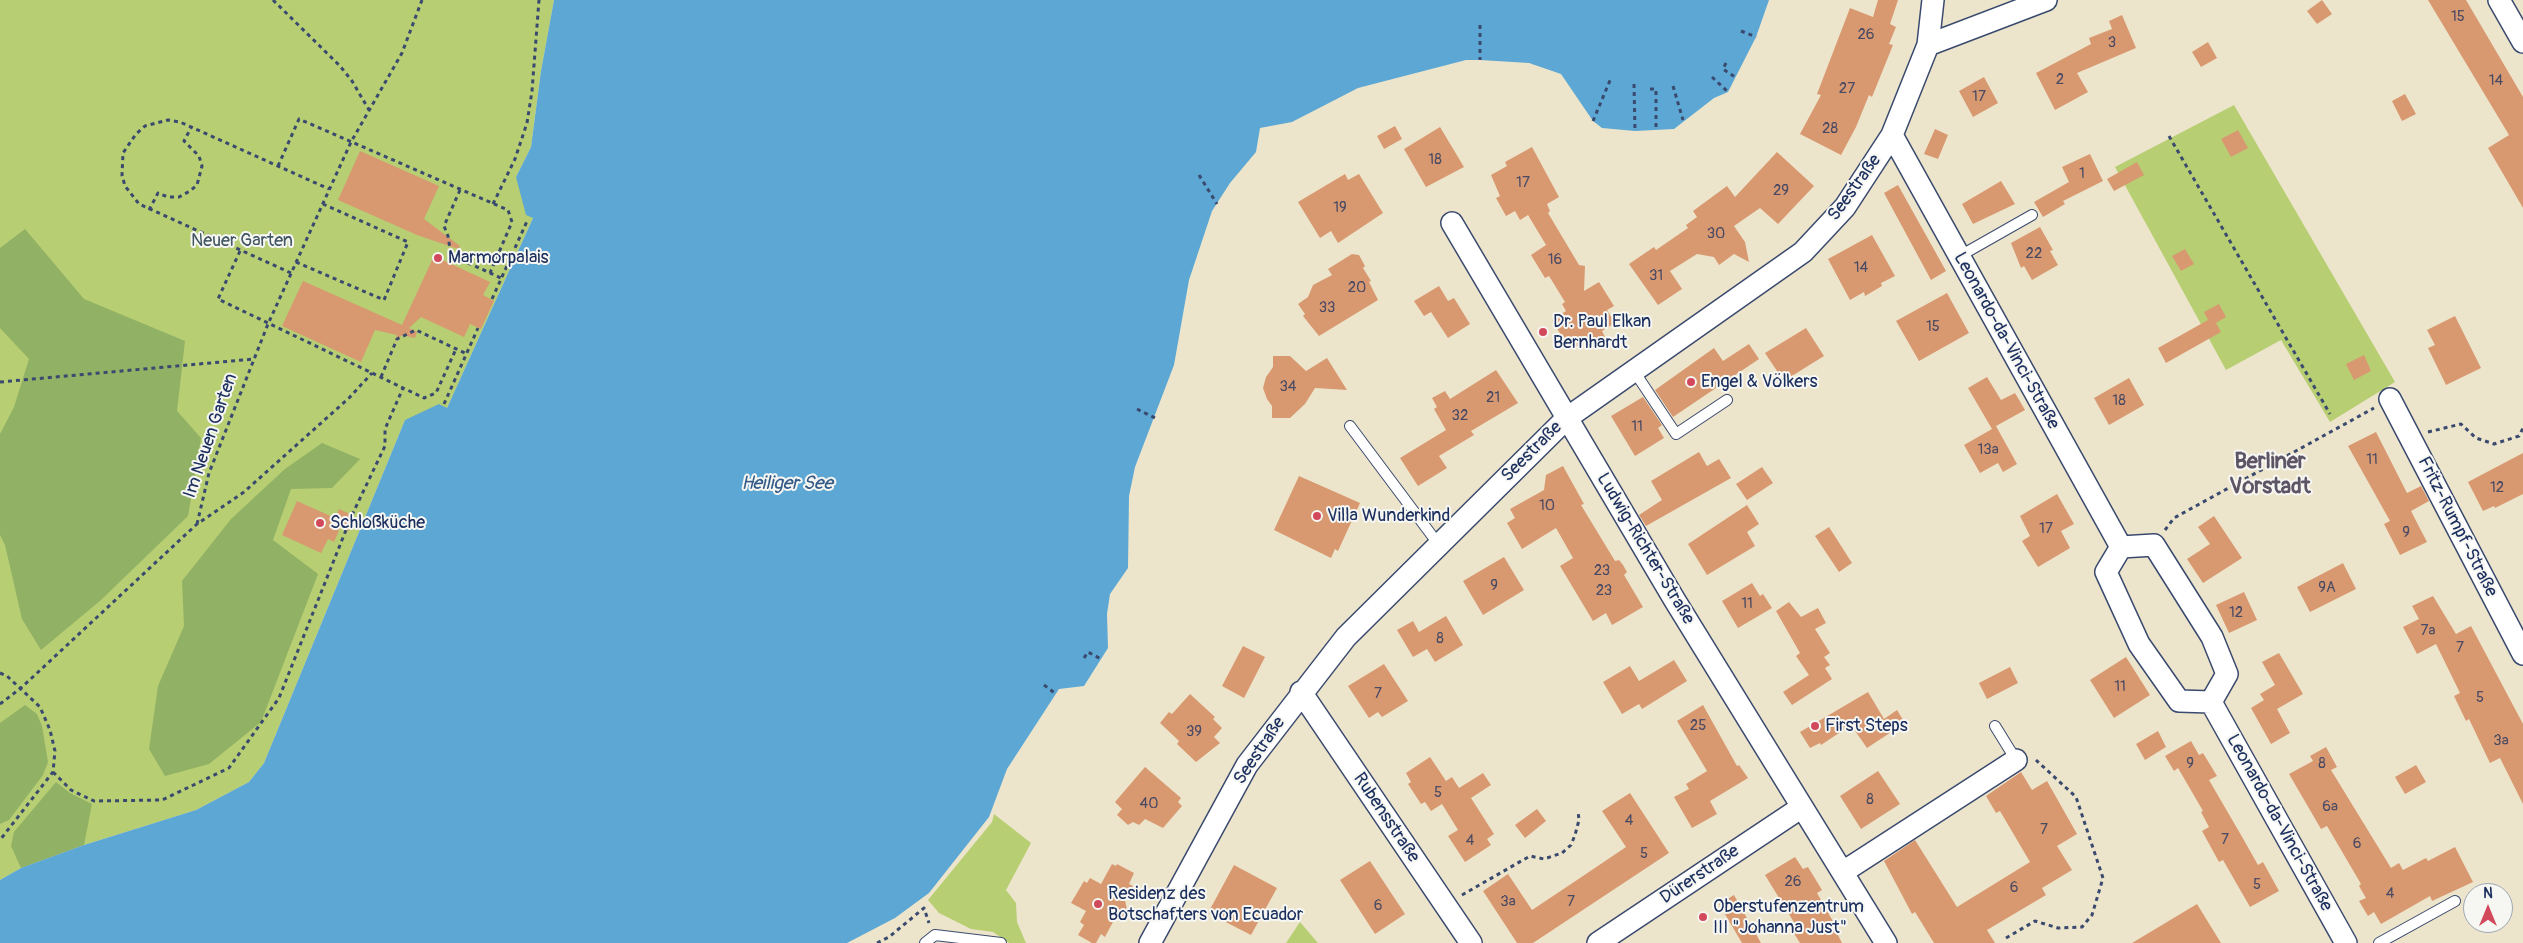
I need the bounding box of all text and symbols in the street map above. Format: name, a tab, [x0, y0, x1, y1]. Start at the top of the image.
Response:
house number: 15	[2451, 8, 2465, 26]
house number: 26	[1857, 26, 1875, 44]
house number: 3	[2108, 34, 2116, 52]
house number: 2	[2056, 71, 2064, 89]
house number: 14	[2489, 72, 2503, 90]
house number: 27	[1839, 80, 1855, 98]
house number: 17	[1972, 88, 1986, 106]
house number: 28	[1822, 120, 1838, 138]
street label: Seestraße	[1824, 150, 1886, 226]
house number: 18	[1428, 151, 1442, 169]
house number: 1	[2079, 165, 2085, 183]
house number: 17	[1516, 174, 1530, 192]
house number: 29	[1773, 182, 1789, 200]
house number: 19	[1333, 199, 1347, 217]
house number: 30	[1707, 225, 1725, 243]
park label: Neuer Garten	[191, 230, 293, 252]
house number: 22	[2026, 245, 2042, 263]
place label: Marmorpalais	[448, 247, 549, 269]
street label: Leonardo-da-Vinci-Straße	[1948, 249, 2064, 433]
house number: 16	[1548, 251, 1562, 269]
marker: Marmorpalais	[432, 252, 444, 264]
house number: 14	[1854, 259, 1868, 277]
house number: 31	[1649, 267, 1663, 285]
house number: 20	[1348, 279, 1366, 297]
house number: 33	[1319, 299, 1335, 317]
place label: Dr. Paul Elkan Bernhardt	[1553, 311, 1651, 354]
house number: 15	[1926, 318, 1940, 336]
marker: Dr. Paul Elkan Bernhardt	[1537, 326, 1549, 338]
street label: Im Neuen Garten	[180, 371, 242, 501]
place label: Engel & Völkers	[1701, 371, 1818, 393]
marker: Engel & Völkers	[1685, 376, 1697, 388]
house number: 34	[1279, 378, 1297, 396]
house number: 21	[1486, 389, 1500, 407]
house number: 18	[2112, 392, 2126, 410]
house number: 32	[1452, 407, 1468, 425]
street label: Seestraße	[1497, 417, 1567, 487]
house number: 11	[1631, 418, 1643, 436]
house number: 13a	[1977, 441, 1999, 459]
district label: Berliner Vorstadt	[2229, 449, 2311, 501]
house number: 11	[2366, 451, 2378, 469]
street label: Fritz-Rumpf-Straße	[2412, 453, 2502, 601]
street label: Ludwig-Richter-Straße	[1591, 469, 1699, 629]
water label: Heiliger See	[741, 473, 833, 495]
house number: 12	[2490, 479, 2504, 497]
house number: 10	[1539, 497, 1555, 515]
place label: Villa Wunderkind	[1327, 505, 1450, 527]
marker: Villa Wunderkind	[1311, 510, 1323, 522]
place label: Schloßküche	[330, 512, 425, 534]
marker: Schloßküche	[314, 517, 326, 529]
house number: 17	[2039, 520, 2053, 538]
house number: 9	[2402, 524, 2410, 542]
house number: 23	[1594, 562, 1610, 580]
house number: 9	[1490, 577, 1498, 595]
house number: 9A	[2318, 579, 2336, 597]
house number: 23	[1596, 582, 1612, 600]
house number: 11	[1741, 595, 1753, 613]
house number: 12	[2229, 604, 2243, 622]
house number: 7a	[2421, 622, 2435, 640]
house number: 8	[1436, 630, 1444, 648]
house number: 7	[2456, 639, 2464, 657]
house number: 11	[2114, 678, 2126, 696]
house number: 7	[1374, 685, 1382, 703]
house number: 5	[2476, 689, 2484, 707]
street label: Seestraße	[1230, 713, 1290, 789]
place label: First Steps	[1825, 715, 1908, 737]
house number: 25	[1690, 717, 1706, 735]
marker: First Steps	[1809, 720, 1821, 732]
house number: 39	[1186, 723, 1202, 741]
street label: Leonardo-da-Vinci-Straße	[2221, 731, 2337, 915]
house number: 3a	[2493, 732, 2509, 750]
house number: 9	[2186, 755, 2194, 773]
house number: 8	[2318, 755, 2326, 773]
street label: Rubensstraße	[1348, 769, 1424, 867]
house number: 5	[1434, 784, 1442, 802]
house number: 8	[1866, 791, 1874, 809]
house number: 40	[1140, 795, 1158, 813]
house number: 6a	[2322, 798, 2338, 816]
house number: 4	[1625, 812, 1633, 830]
house number: 7	[2040, 821, 2048, 839]
house number: 7	[2221, 831, 2229, 849]
house number: 4	[1466, 832, 1474, 850]
house number: 6	[2353, 835, 2361, 853]
street label: Dürerstraße	[1656, 841, 1744, 909]
house number: 5	[1640, 845, 1648, 863]
house number: 26	[1784, 873, 1802, 891]
house number: 5	[2253, 876, 2261, 894]
house number: 6	[2010, 879, 2018, 897]
place label: Residenz des Botschafters von Ecuador	[1108, 883, 1303, 926]
north arrow	[2463, 883, 2513, 933]
house number: 4	[2386, 885, 2394, 903]
text: N	[2483, 885, 2493, 902]
house number: 3a	[1500, 893, 1516, 911]
house number: 7	[1567, 893, 1575, 911]
place label: Oberstufenzentrum III "Johanna Just"	[1713, 896, 1864, 939]
house number: 6	[1374, 897, 1382, 915]
marker: Residenz des Botschafters von Ecuador	[1092, 898, 1104, 910]
marker: Oberstufenzentrum III "Johanna Just"	[1697, 911, 1709, 923]

